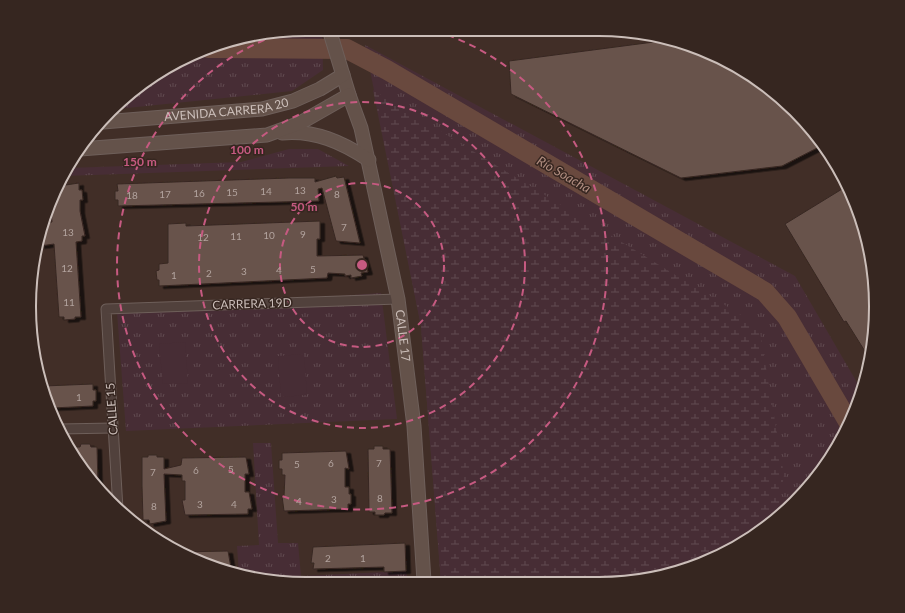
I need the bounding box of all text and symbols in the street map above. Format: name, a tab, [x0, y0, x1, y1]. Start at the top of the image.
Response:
street label: AVENIDA CARRERA 20	[164, 94, 290, 124]
text: 100 m	[230, 142, 264, 157]
water label: Río Soacha	[534, 152, 594, 196]
text: 150 m	[123, 154, 157, 169]
house number: 13	[294, 184, 306, 196]
house number: 14	[260, 185, 272, 197]
house number: 15	[226, 186, 238, 198]
house number: 16	[193, 187, 205, 199]
house number: 17	[159, 188, 171, 200]
house number: 8	[334, 188, 340, 200]
house number: 18	[126, 189, 138, 201]
text: 50 m	[291, 199, 317, 214]
house number: 7	[341, 221, 347, 233]
house number: 13	[62, 226, 74, 238]
house number: 9	[300, 228, 306, 240]
house number: 10	[263, 229, 275, 241]
house number: 11	[230, 230, 242, 242]
house number: 12	[197, 231, 209, 243]
centre of rings	[355, 258, 369, 272]
house number: 12	[61, 262, 73, 274]
house number: 5	[310, 263, 316, 275]
house number: 4	[276, 264, 282, 276]
house number: 3	[241, 265, 247, 277]
house number: 2	[206, 267, 212, 279]
house number: 1	[171, 269, 177, 281]
street label: CARRERA 19D	[212, 295, 292, 312]
house number: 11	[63, 296, 75, 308]
street label: CALLE 17	[392, 309, 414, 363]
street label: CALLE 15	[102, 382, 121, 436]
house number: 1	[76, 391, 82, 403]
house number: 6	[328, 457, 334, 469]
house number: 7	[376, 457, 382, 469]
house number: 5	[294, 458, 300, 470]
house number: 5	[228, 463, 234, 475]
house number: 6	[193, 464, 199, 476]
house number: 7	[150, 466, 156, 478]
house number: 8	[377, 492, 383, 504]
house number: 3	[331, 493, 337, 505]
house number: 4	[296, 495, 302, 507]
house number: 3	[197, 498, 203, 510]
house number: 4	[231, 498, 237, 510]
house number: 8	[151, 500, 157, 512]
house number: 2	[325, 552, 331, 564]
house number: 1	[360, 552, 366, 564]

